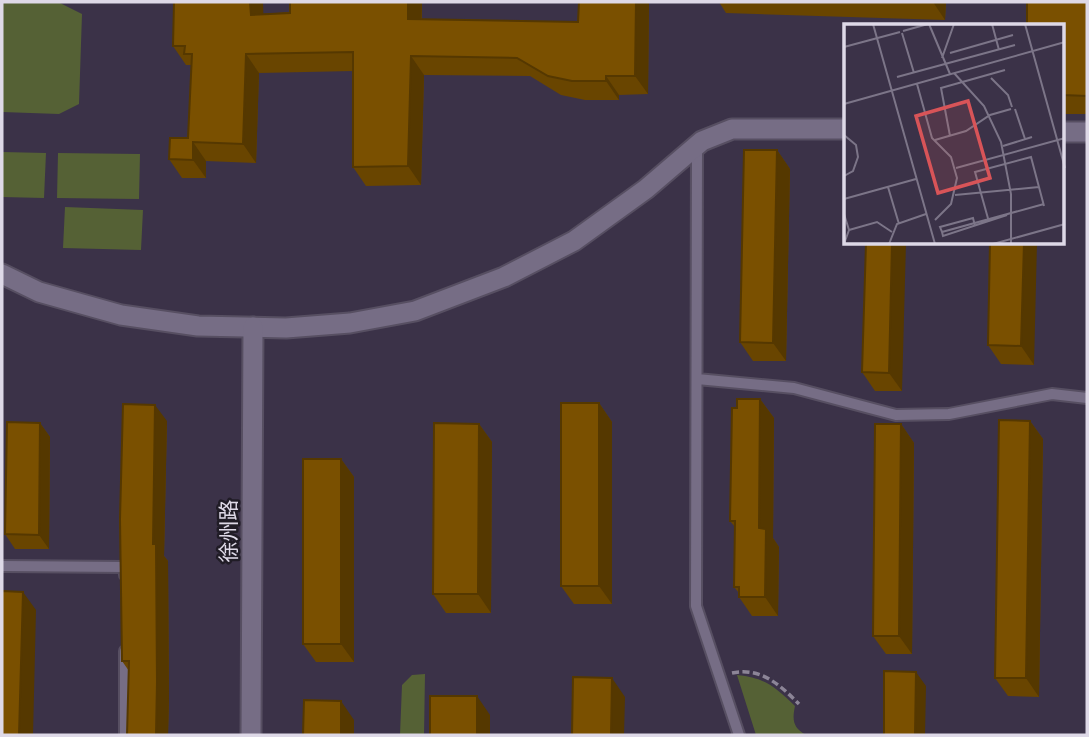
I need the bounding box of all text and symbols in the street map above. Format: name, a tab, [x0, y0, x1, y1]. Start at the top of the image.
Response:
inset map	[844, 24, 1064, 245]
street label: 徐州路	[213, 500, 241, 563]

